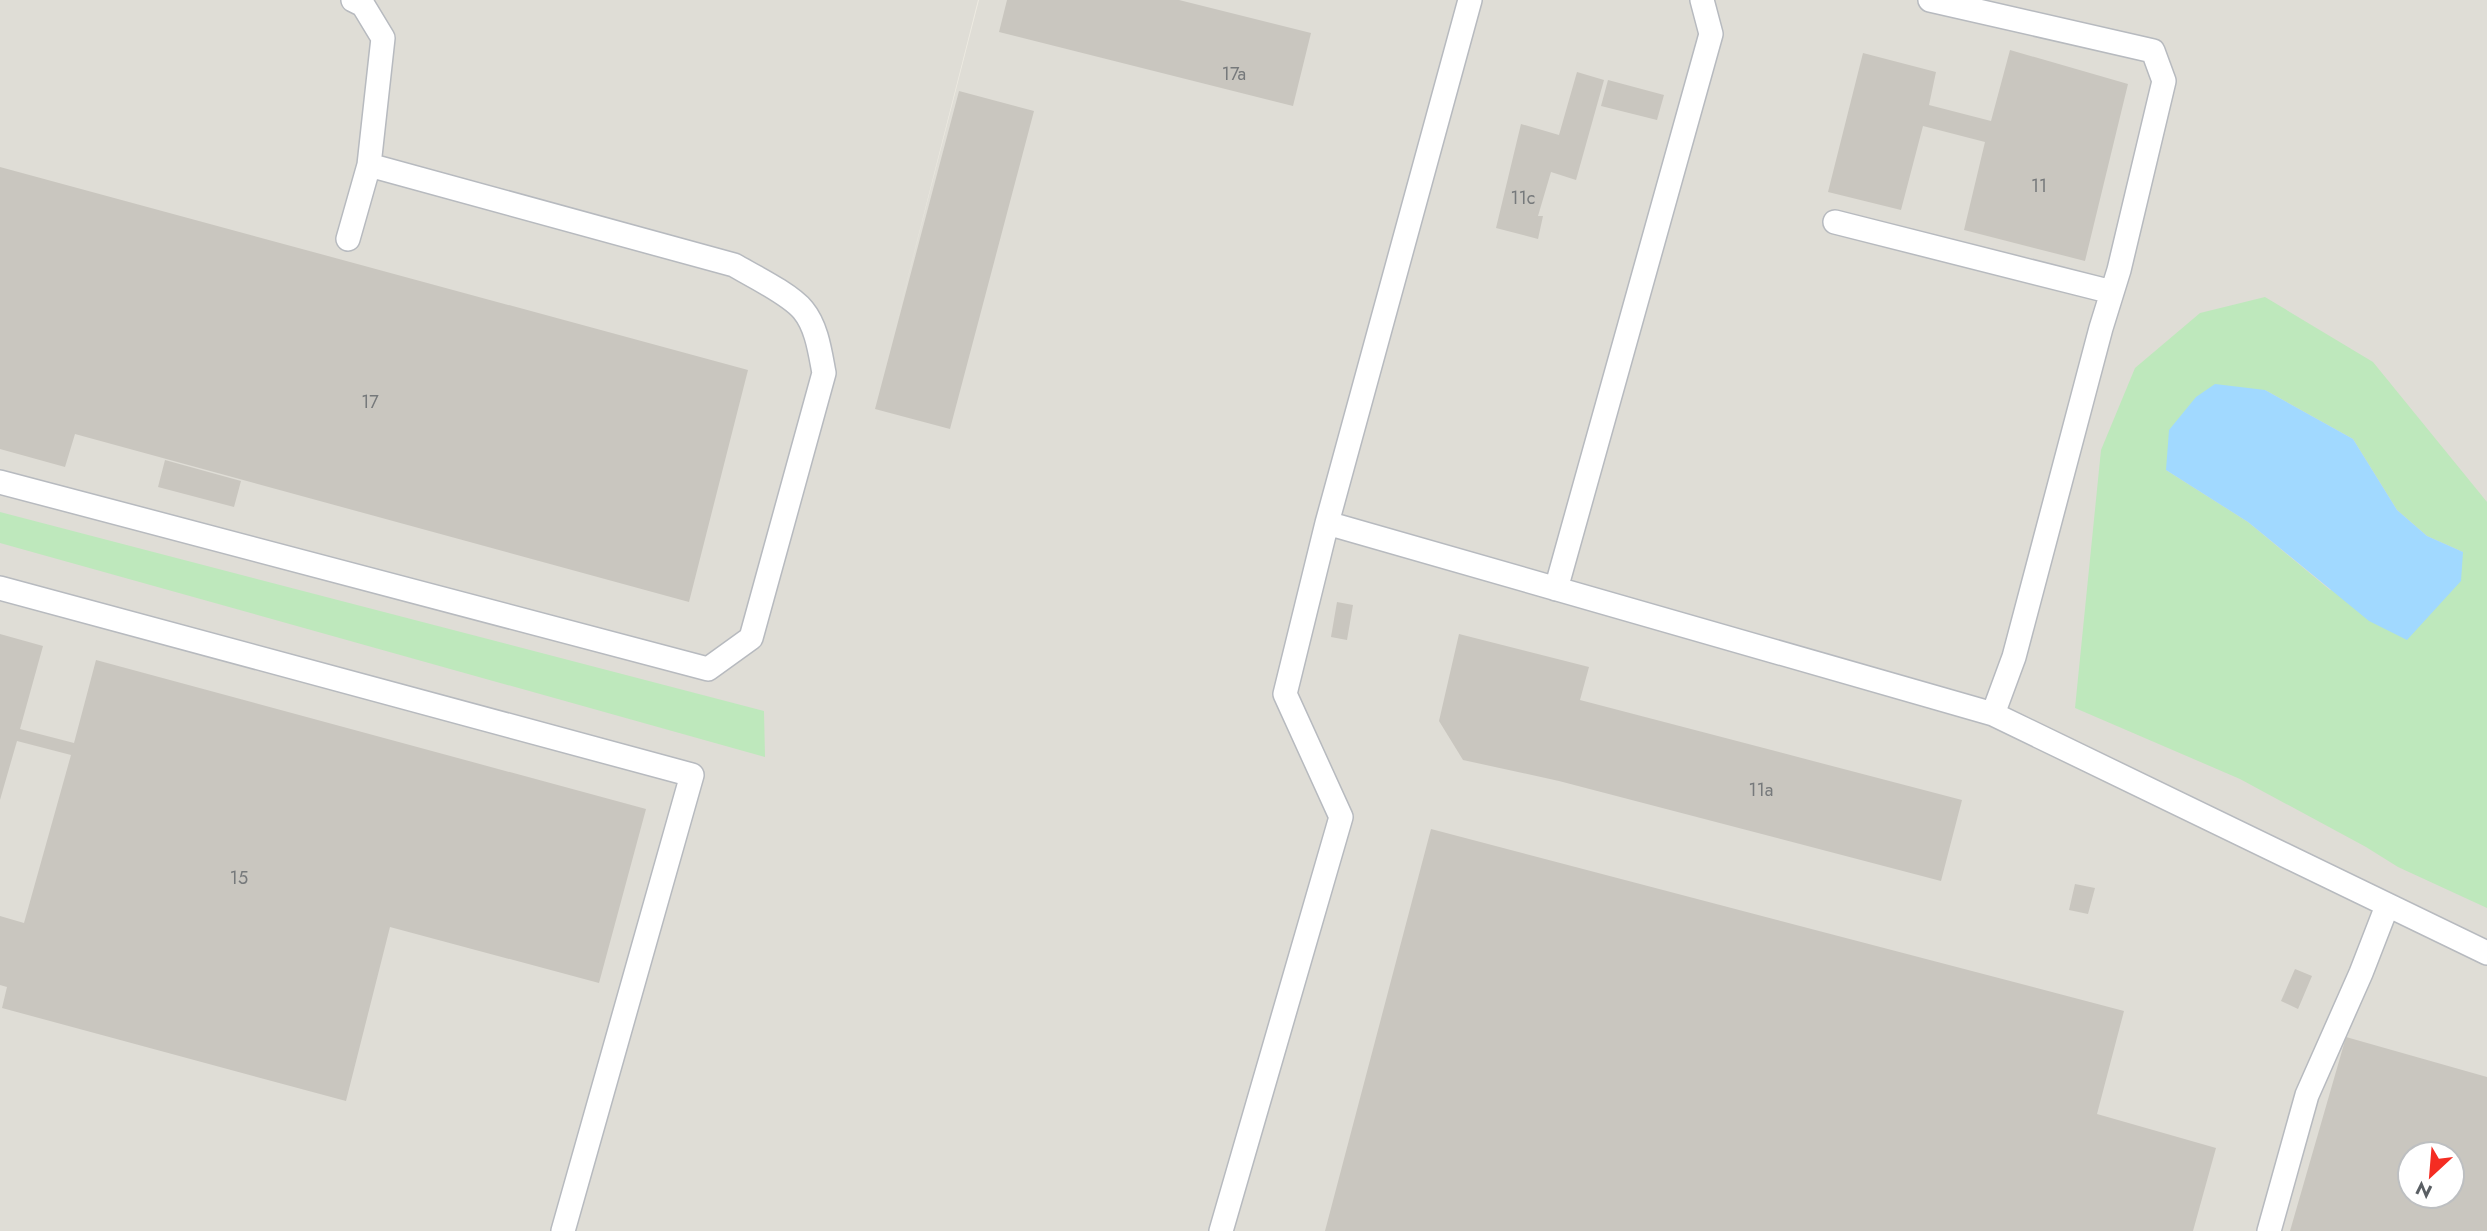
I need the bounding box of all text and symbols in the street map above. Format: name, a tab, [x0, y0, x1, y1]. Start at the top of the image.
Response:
house number: 17a	[1222, 61, 1246, 87]
house number: 11	[2031, 173, 2047, 199]
house number: 11c	[1511, 185, 1535, 211]
house number: 17	[361, 389, 379, 415]
house number: 11a	[1749, 777, 1773, 803]
house number: 15	[230, 865, 248, 891]
north arrow	[2396, 1140, 2466, 1210]
text: N	[2411, 1174, 2436, 1205]

